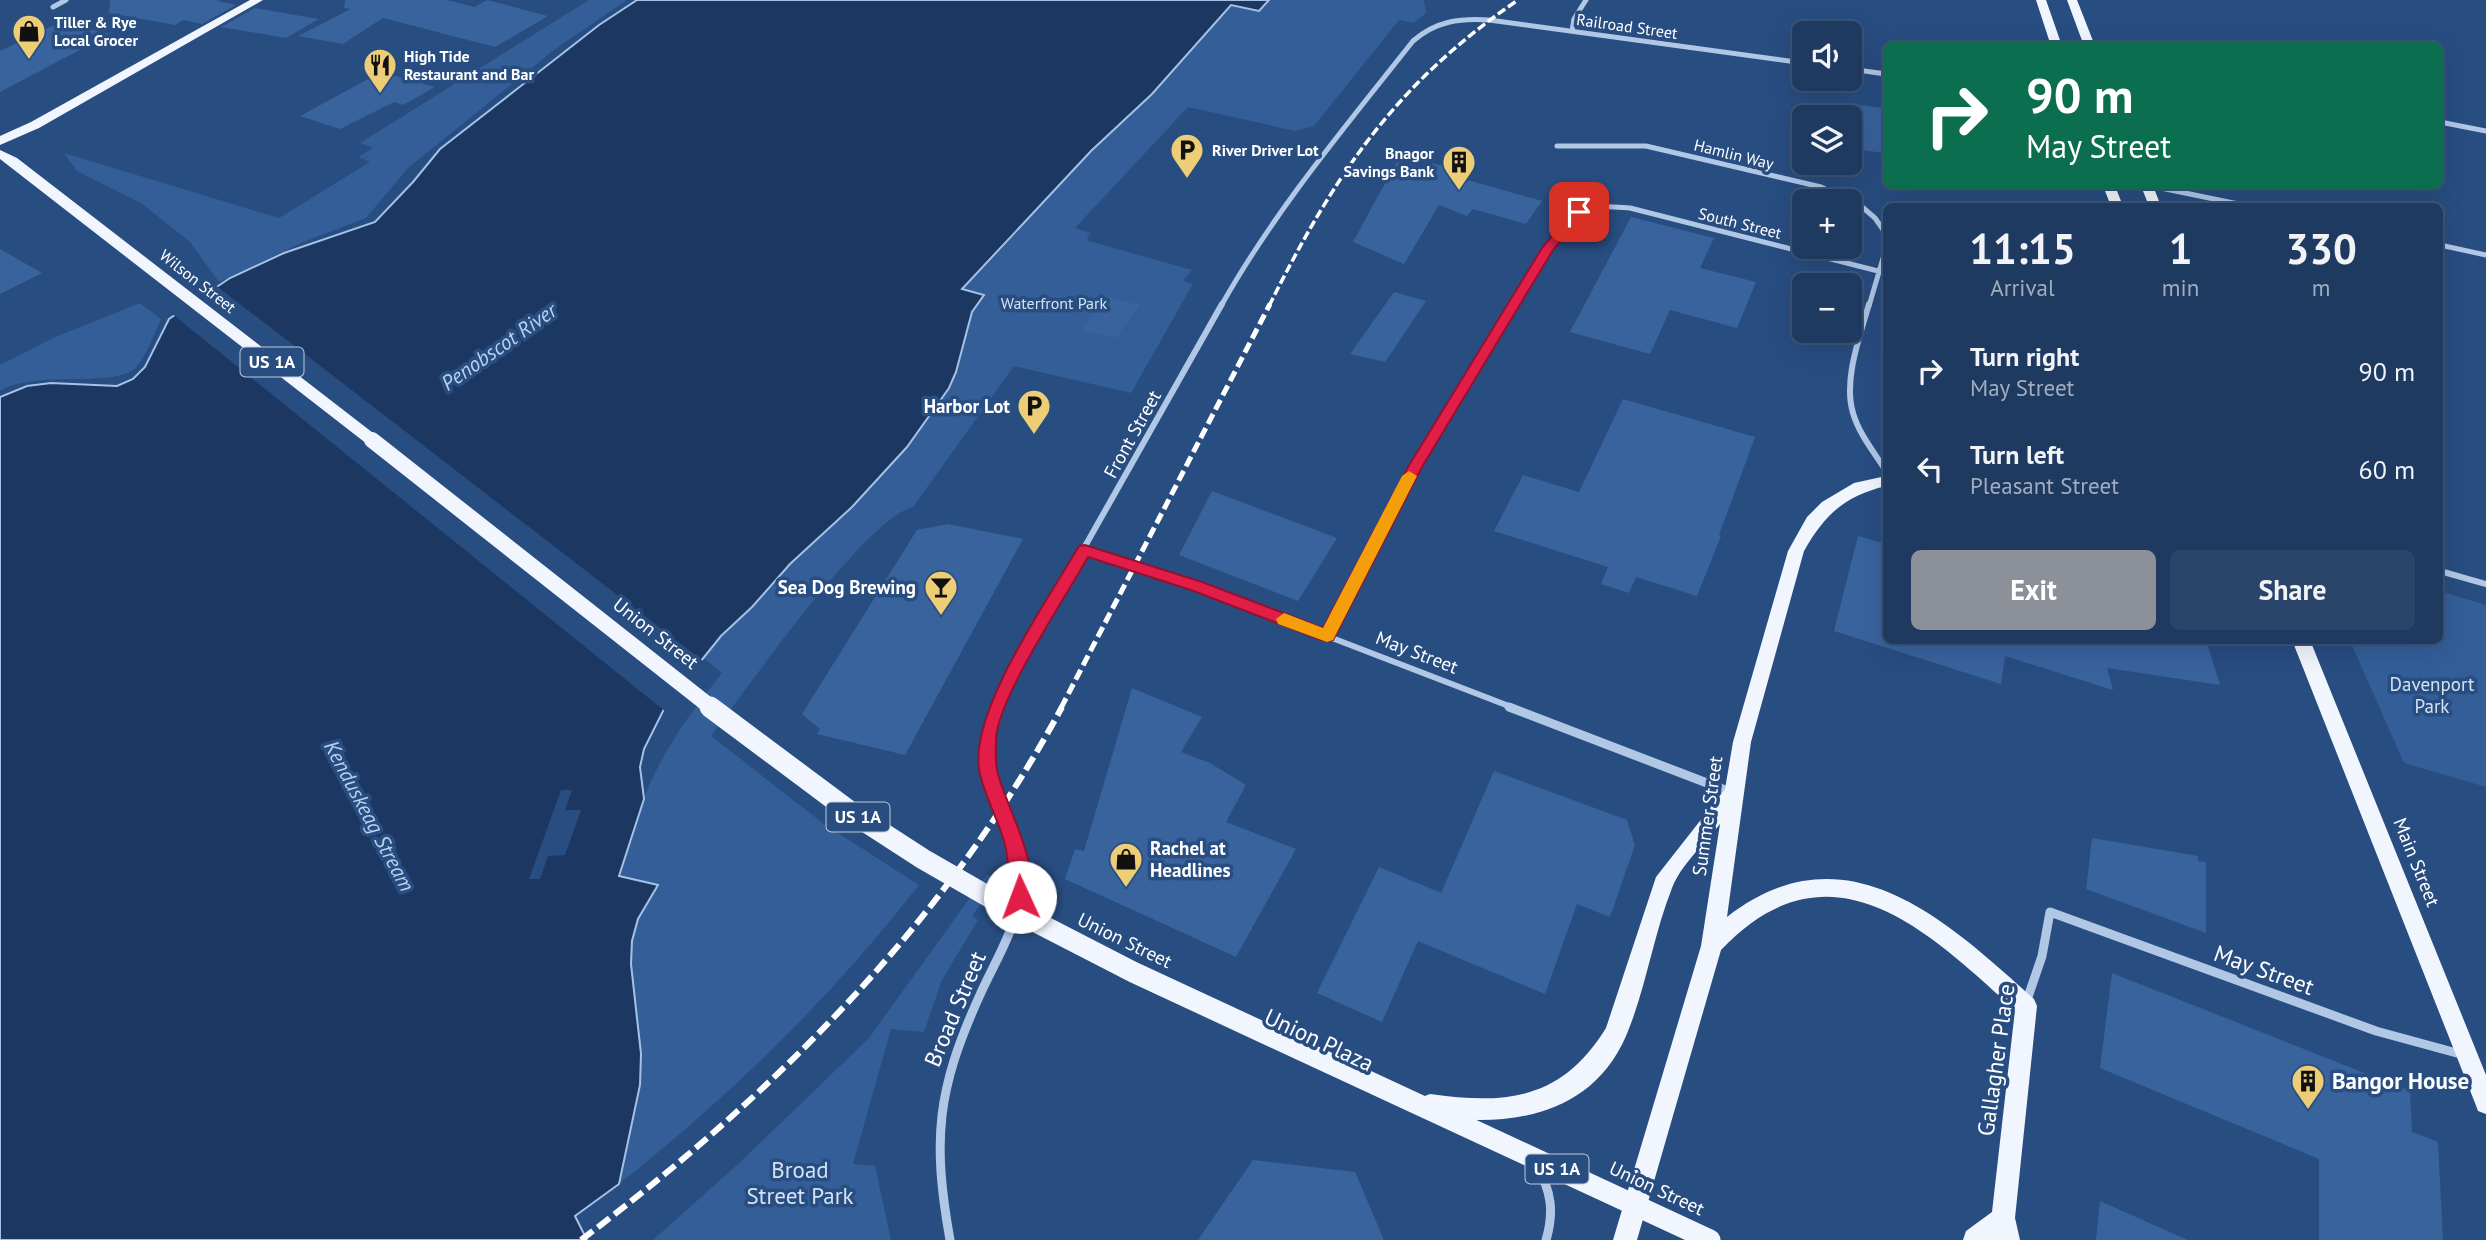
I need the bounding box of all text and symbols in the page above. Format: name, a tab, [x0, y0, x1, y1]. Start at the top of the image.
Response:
street label: Railroad Street	[1575, 9, 1679, 43]
shop icon: Tiller & Rye Local Grocer	[10, 12, 48, 61]
place label: Tiller & Rye Local Grocer	[54, 12, 138, 50]
map controls	[1792, 21, 1862, 343]
button: sound	[1792, 21, 1862, 91]
restaurant icon: High Tide Restaurant and Bar	[361, 46, 399, 95]
place label: High Tide Restaurant and Bar	[404, 46, 534, 84]
text: 90 m	[2026, 63, 2133, 127]
icon: right	[1911, 70, 2002, 161]
button: layers	[1792, 105, 1862, 175]
text: May Street	[2026, 125, 2171, 167]
parking icon: River Driver Lot	[1168, 131, 1206, 180]
street label: Hamlin Way	[1692, 134, 1776, 174]
place label: River Driver Lot	[1212, 140, 1319, 160]
place label: Bnagor Savings Bank	[1344, 143, 1434, 181]
building icon: Bnagor Savings Bank	[1440, 143, 1478, 192]
pin	[1549, 182, 1609, 242]
button: +	[1792, 189, 1862, 259]
icon: arrive	[1560, 193, 1598, 231]
street label: South Street	[1696, 203, 1784, 243]
text: 11:15	[1969, 221, 2076, 276]
text: 1	[2169, 221, 2192, 276]
text: 330	[2285, 221, 2357, 276]
street label: Wilson Street	[156, 245, 241, 317]
button: −	[1792, 273, 1862, 343]
text: Arrival	[1990, 273, 2055, 302]
text: min	[2162, 273, 2199, 302]
text: m	[2312, 273, 2330, 302]
park label: Waterfront Park	[1001, 293, 1108, 313]
water label: Penobscot River	[436, 296, 564, 396]
text: Turn right	[1970, 340, 2079, 373]
road number: US 1A	[240, 348, 304, 376]
icon: right	[1911, 352, 1949, 390]
text: 90 m	[2359, 355, 2415, 388]
text: May Street	[1970, 373, 2074, 402]
street label: Front Street	[1098, 385, 1166, 482]
parking icon: Harbor Lot	[1015, 387, 1053, 436]
place label: Harbor Lot	[924, 394, 1010, 418]
text: Turn left	[1970, 438, 2064, 471]
icon: left	[1911, 450, 1949, 488]
text: 60 m	[2359, 453, 2415, 486]
text: Pleasant Street	[1970, 471, 2119, 500]
button: Exit	[1911, 550, 2156, 630]
button: Share	[2170, 550, 2415, 630]
bar icon: Sea Dog Brewing	[922, 568, 960, 617]
place label: Sea Dog Brewing	[778, 575, 916, 599]
street label: Union Street	[608, 592, 704, 674]
street label: May Street	[1372, 625, 1462, 679]
park label: Davenport Park	[2390, 672, 2475, 718]
water label: Kenduskeag Stream	[318, 736, 421, 896]
street label: Summer Street	[1687, 754, 1727, 878]
road number: US 1A	[826, 802, 890, 832]
street label: Main Street	[2388, 814, 2446, 910]
place label: Rachel at Headlines	[1150, 836, 1230, 882]
shop icon: Rachel at Headlines	[1107, 840, 1145, 889]
position arrow	[983, 860, 1057, 934]
street label: Union Street	[1074, 907, 1177, 973]
street label: May Street	[2210, 938, 2318, 1001]
street label: Broad Street	[917, 947, 992, 1071]
street label: Gallagher Place	[1970, 982, 2021, 1138]
street label: Union Plaza	[1260, 1002, 1379, 1078]
building icon: Bangor House	[2289, 1062, 2327, 1111]
place label: Bangor House	[2332, 1066, 2469, 1095]
road number: US 1A	[1526, 1154, 1588, 1184]
park label: Broad Street Park	[746, 1155, 854, 1210]
street label: Union Street	[1606, 1156, 1709, 1221]

